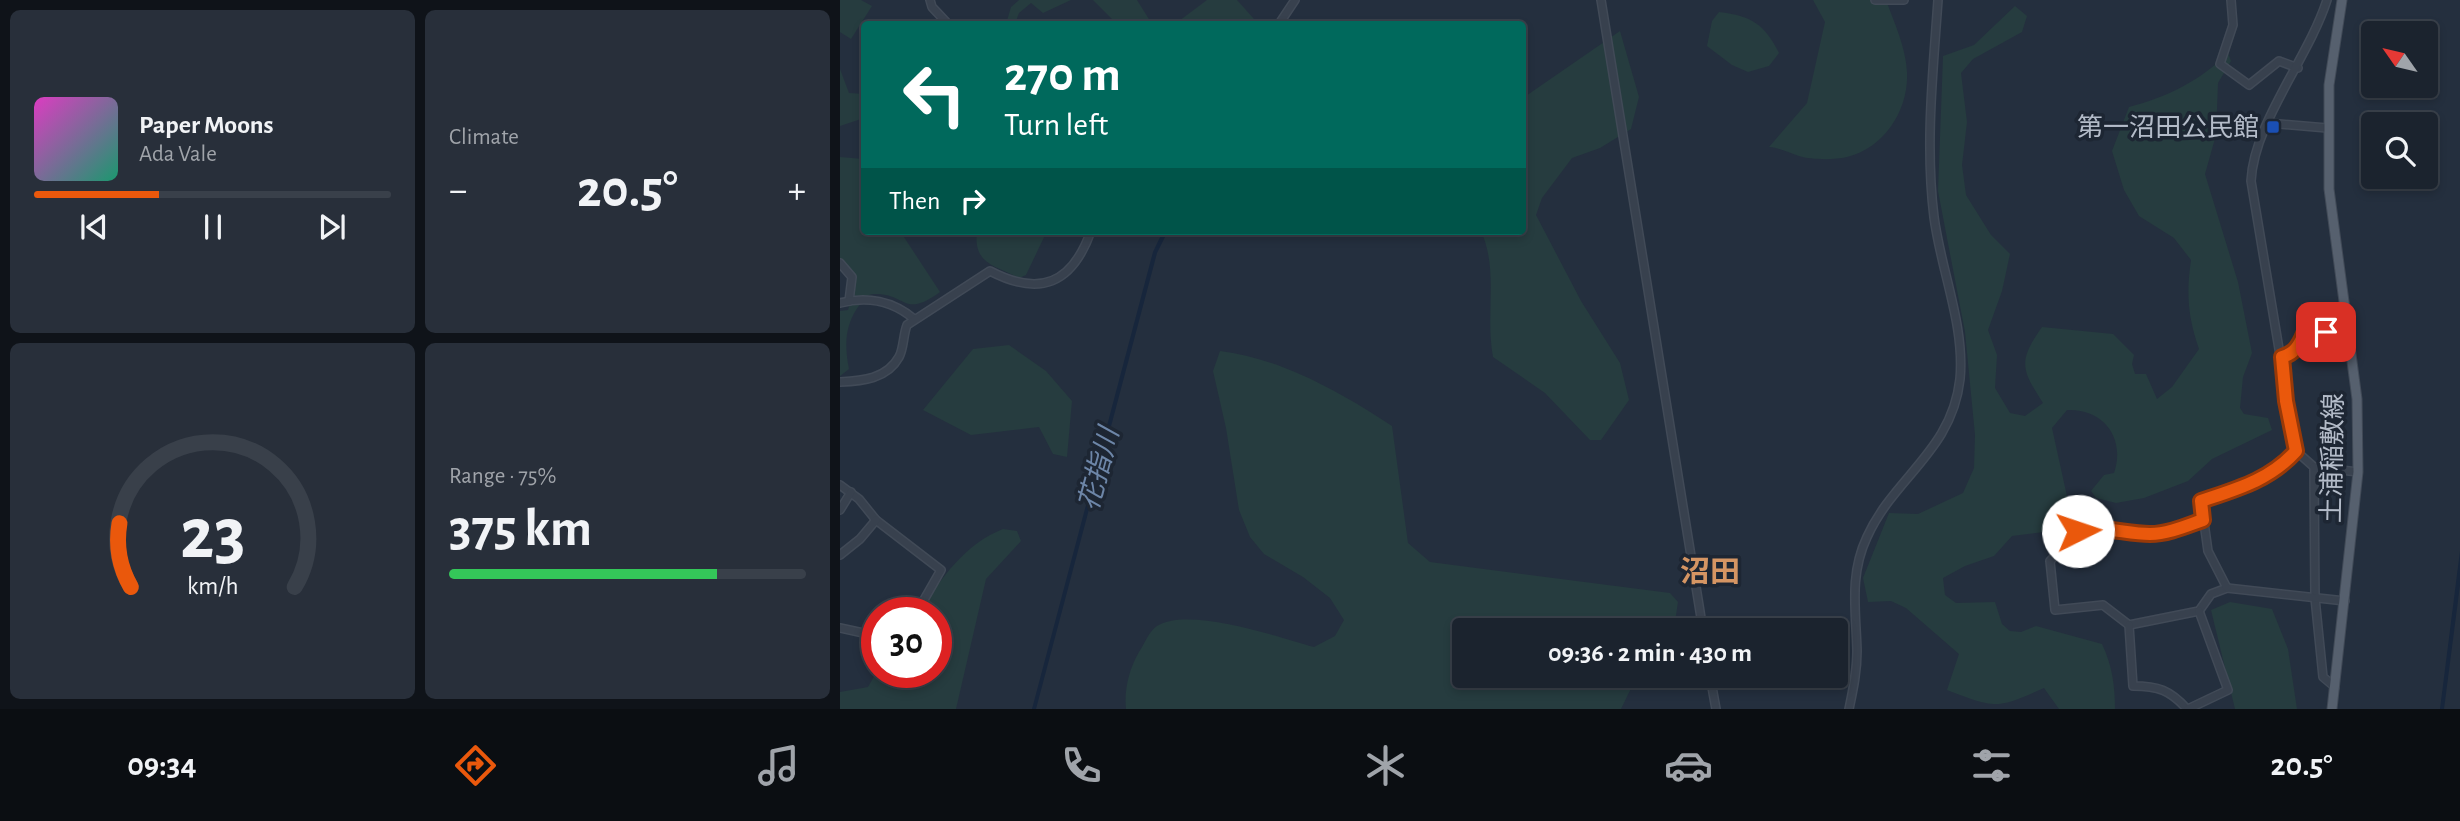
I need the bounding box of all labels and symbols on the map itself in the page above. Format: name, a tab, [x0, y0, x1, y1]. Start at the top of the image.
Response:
north arrow	[2361, 21, 2438, 98]
place label: 第一沼田公民館	[2077, 114, 2259, 141]
marker: 第一沼田公民館	[2265, 119, 2281, 135]
pin	[2296, 302, 2356, 362]
street label: 土浦稲敷線	[2318, 393, 2347, 523]
water label: 花指川	[1074, 422, 1125, 514]
position arrow	[2041, 494, 2115, 568]
district label: 沼田	[1680, 556, 1740, 588]
speed limit sign: 30	[861, 597, 952, 688]

